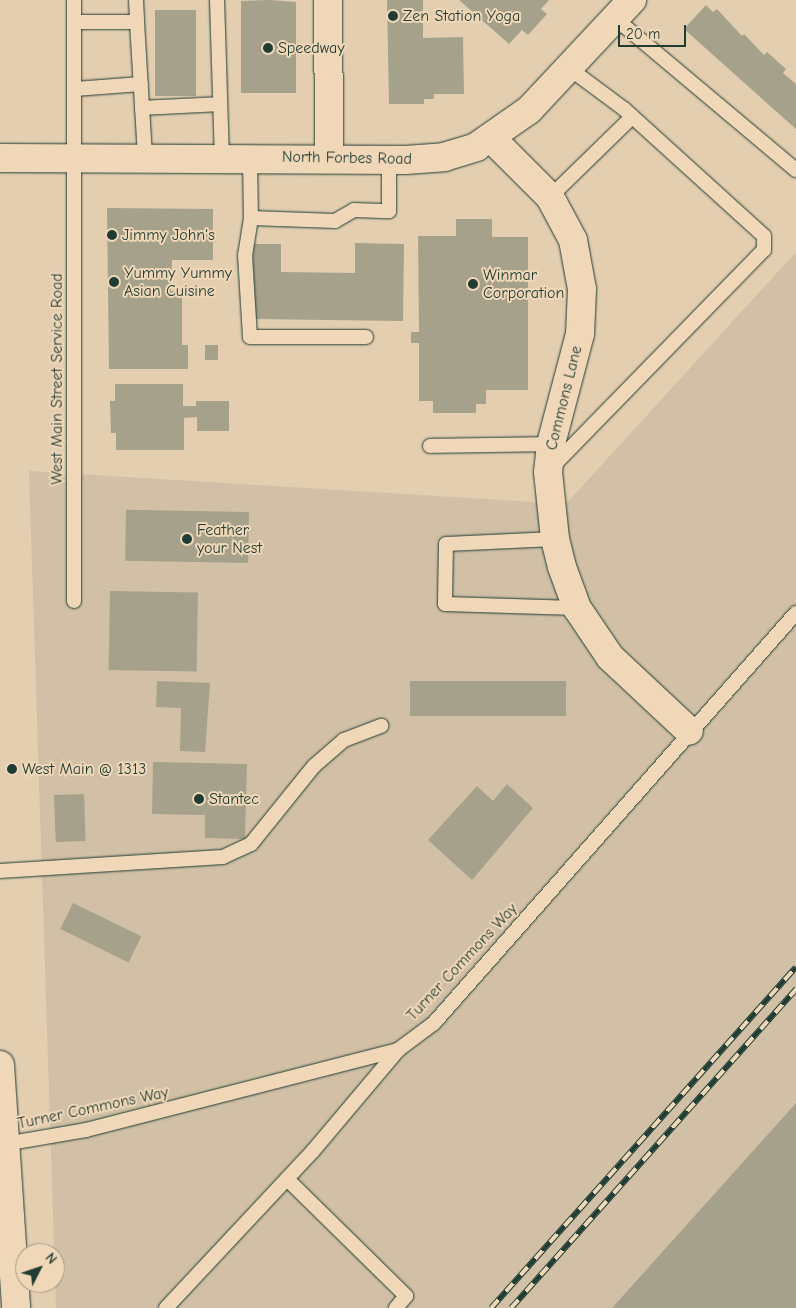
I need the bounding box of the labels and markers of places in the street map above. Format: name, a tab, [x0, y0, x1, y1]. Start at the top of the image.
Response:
place label: Zen Station Yoga	[403, 6, 520, 26]
marker: Zen Station Yoga	[387, 10, 399, 22]
place label: Speedway	[278, 38, 345, 58]
marker: Speedway	[262, 42, 274, 54]
place label: Jimmy John's	[122, 225, 215, 245]
marker: Jimmy John's	[106, 229, 118, 241]
place label: Yummy Yummy Asian Cuisine	[124, 263, 232, 301]
place label: Winmar Corporation	[483, 265, 564, 303]
marker: Yummy Yummy Asian Cuisine	[108, 276, 120, 288]
marker: Winmar Corporation	[467, 278, 479, 290]
place label: Feather your Nest	[197, 520, 262, 558]
marker: Feather your Nest	[181, 533, 193, 545]
place label: West Main @ 1313	[22, 759, 146, 779]
marker: West Main @ 1313	[6, 763, 18, 775]
place label: Stantec	[209, 789, 259, 809]
marker: Stantec	[193, 793, 205, 805]

